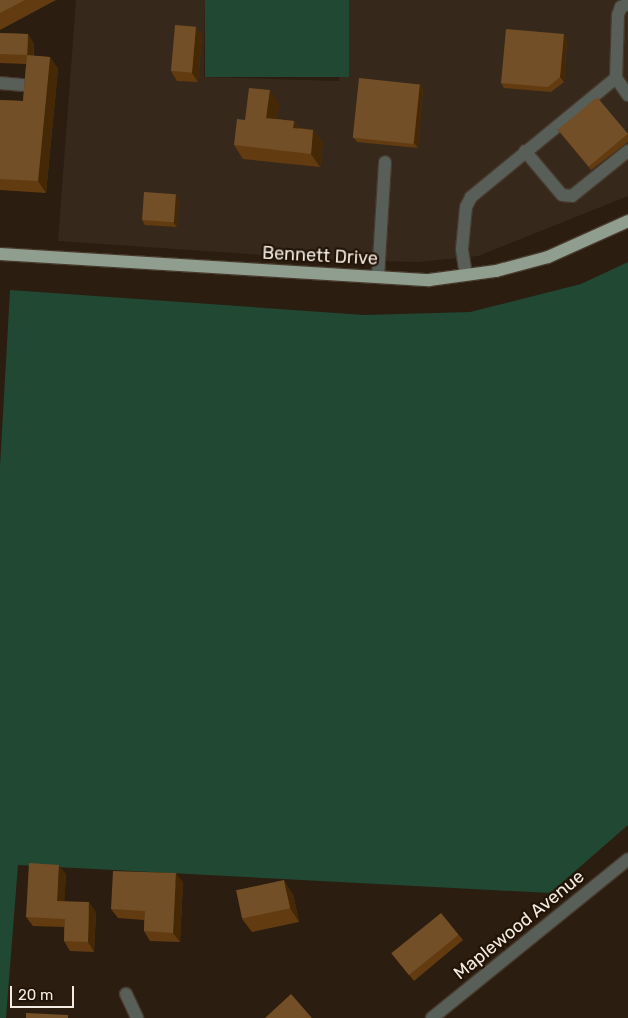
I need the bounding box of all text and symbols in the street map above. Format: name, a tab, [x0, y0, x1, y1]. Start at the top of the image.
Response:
street label: Bennett Drive	[262, 242, 378, 270]
street label: Maplewood Avenue	[449, 866, 589, 984]
scale bar	[12, 976, 76, 1008]
text: 20 m	[18, 986, 53, 1004]

